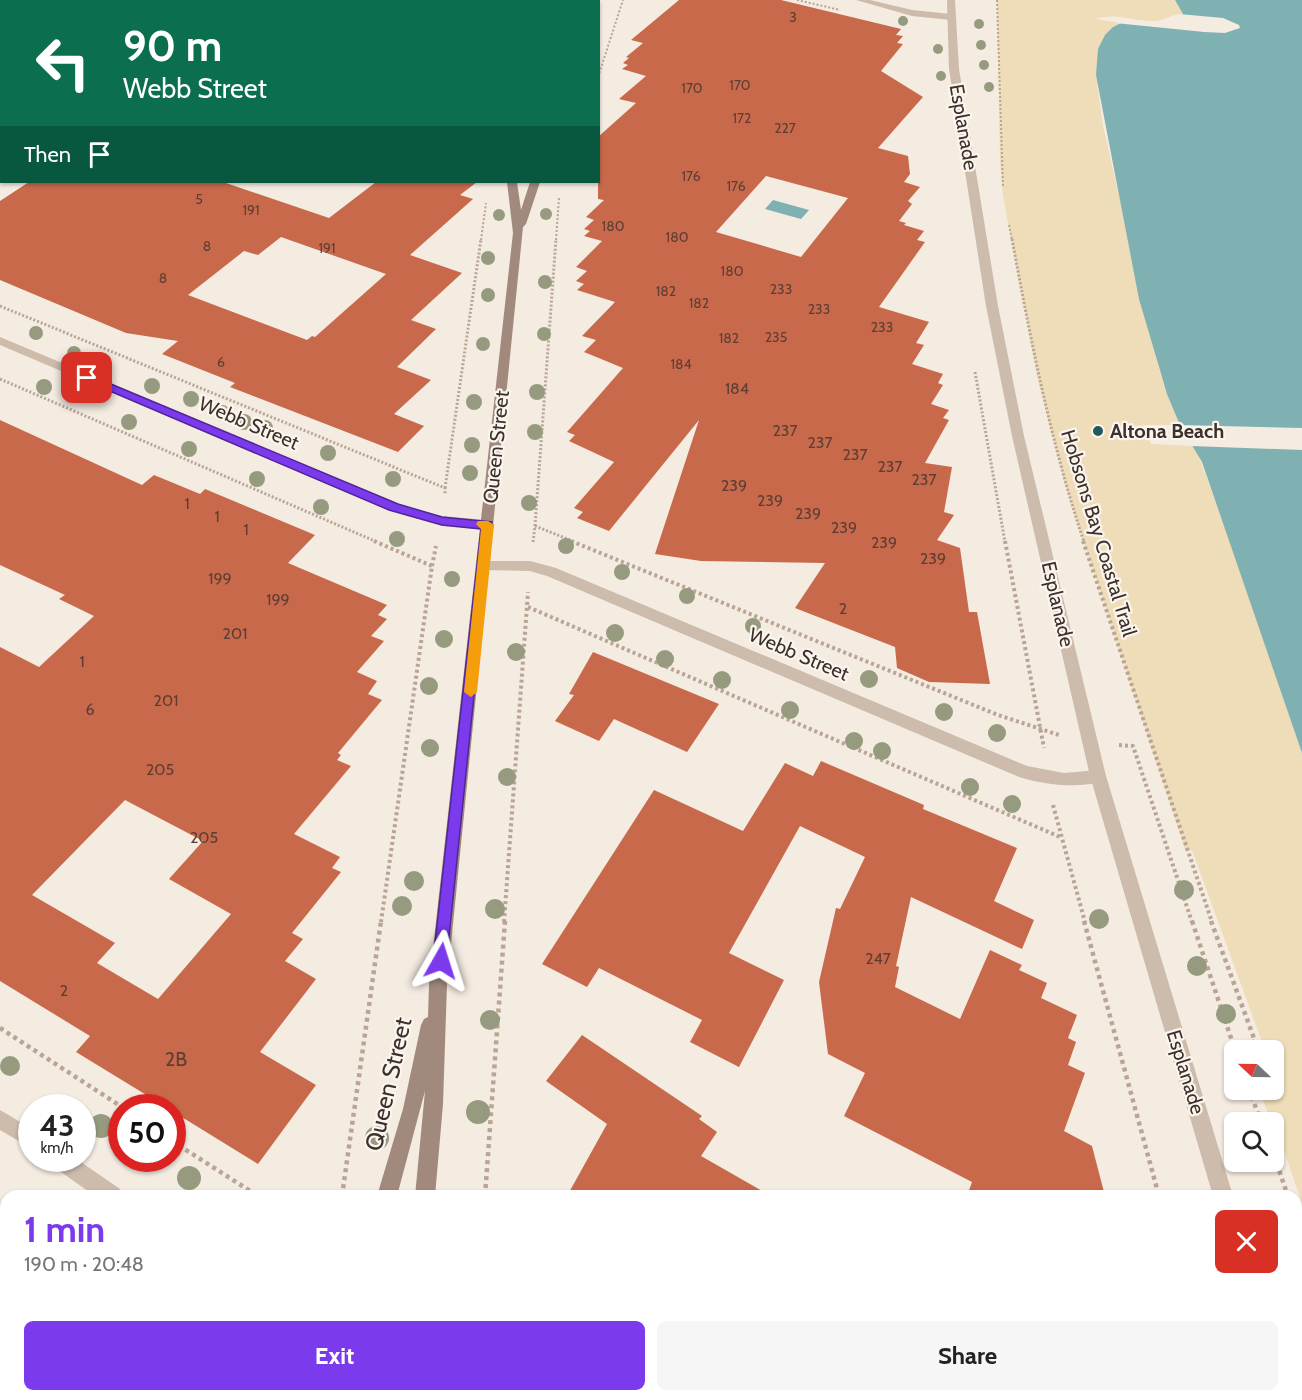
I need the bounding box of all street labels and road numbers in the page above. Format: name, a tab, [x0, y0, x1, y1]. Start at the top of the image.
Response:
street label: Esplanade	[945, 82, 983, 172]
street label: Queen Street	[478, 389, 514, 505]
street label: Webb Street	[195, 391, 303, 455]
street label: Hobsons Bay Coastal Trail	[1056, 427, 1142, 640]
street label: Esplanade	[1037, 559, 1079, 649]
street label: Webb Street	[745, 622, 853, 686]
street label: Queen Street	[359, 1014, 417, 1154]
street label: Esplanade	[1162, 1027, 1210, 1117]

